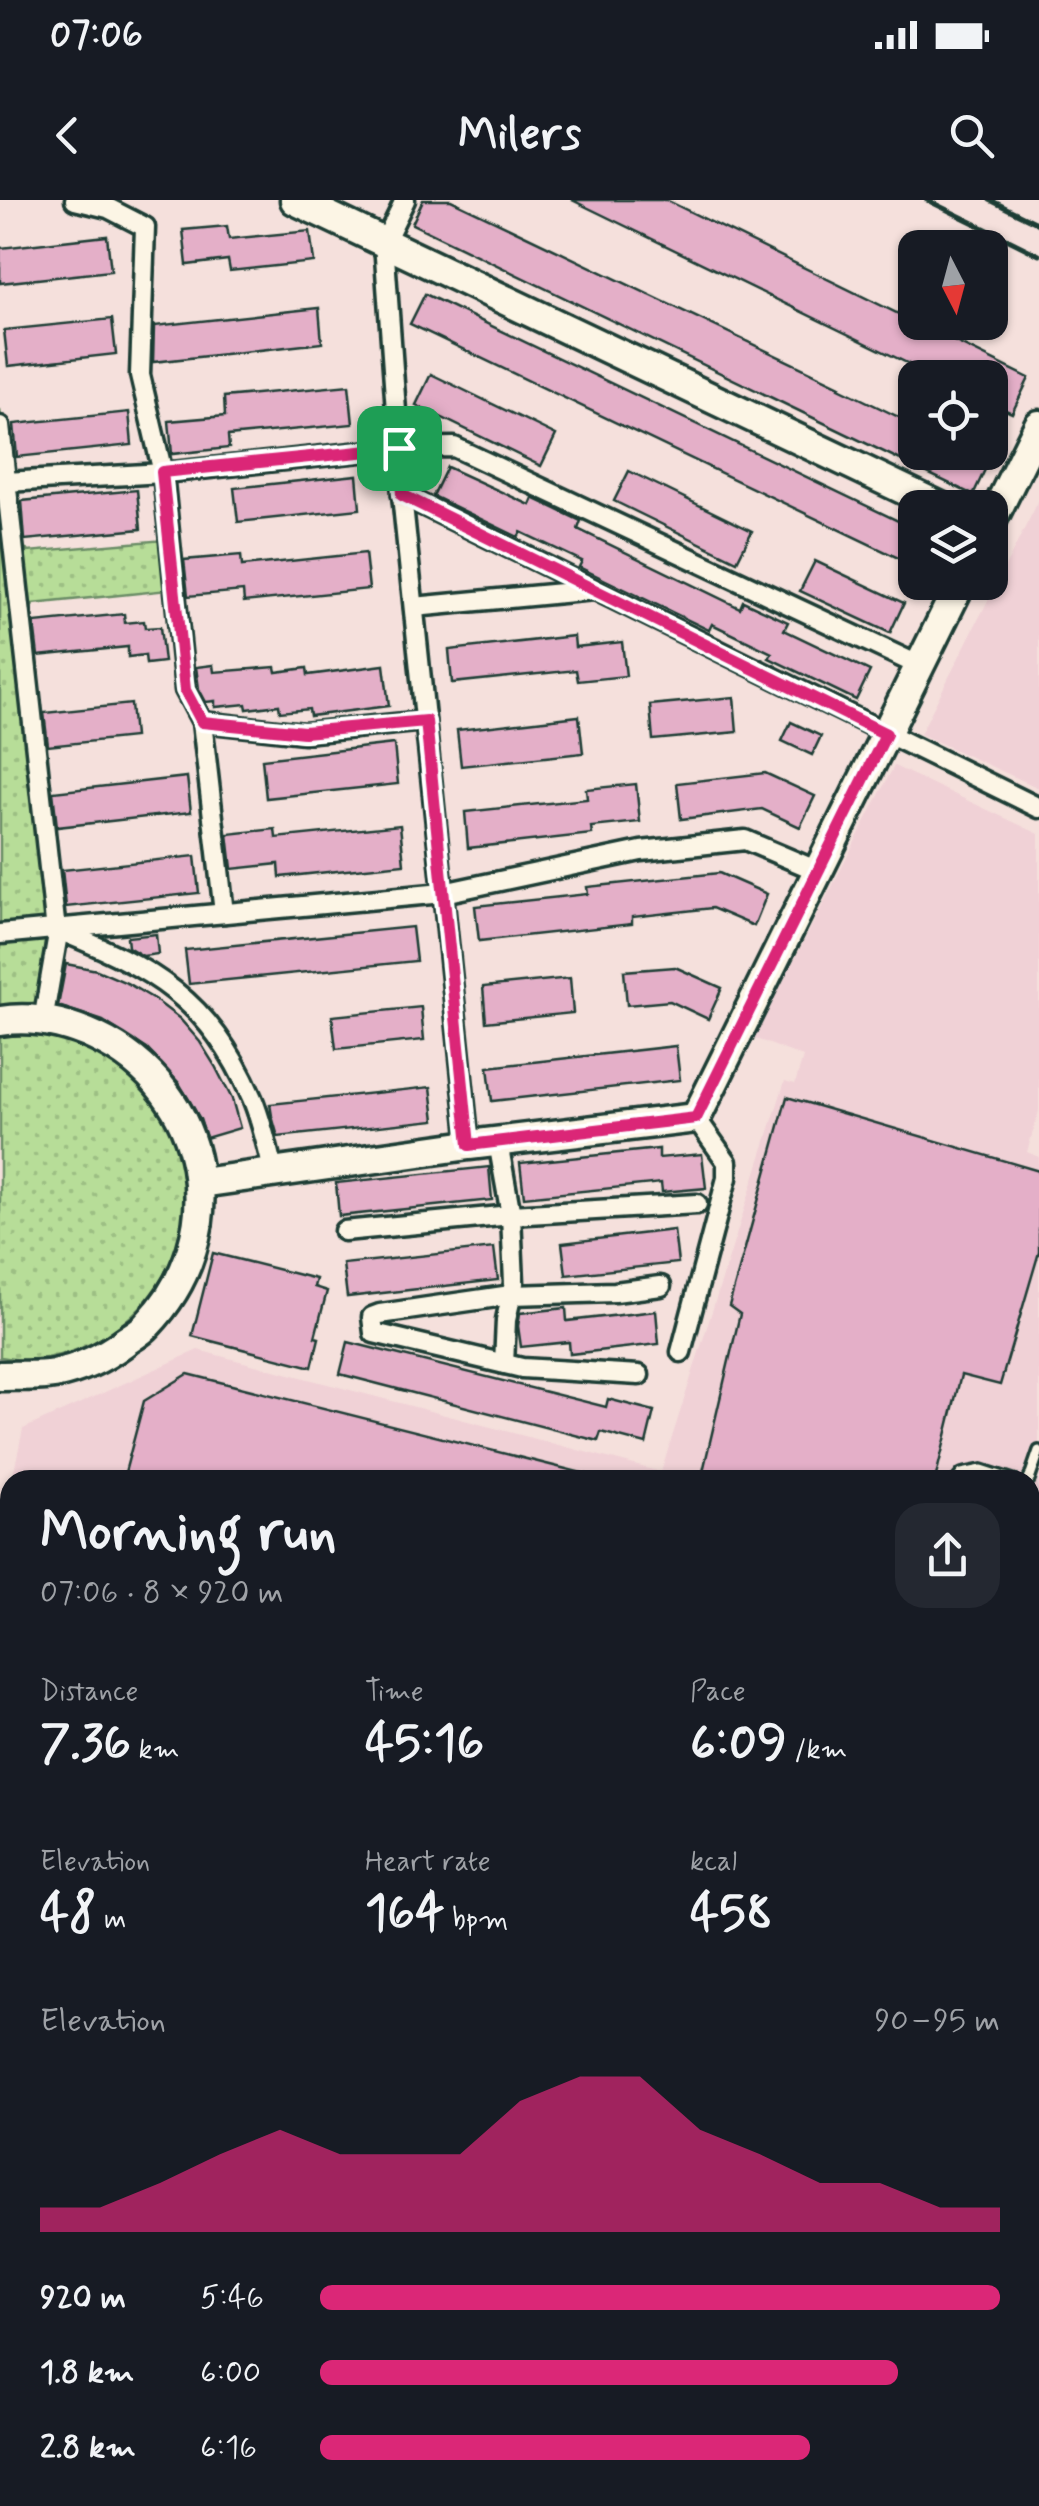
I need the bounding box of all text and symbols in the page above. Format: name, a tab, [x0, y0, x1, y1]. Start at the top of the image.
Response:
text: 07:06	[50, 11, 143, 60]
text: Milers	[458, 106, 581, 165]
icon: back	[40, 108, 95, 163]
icon: search	[944, 108, 999, 163]
north arrow	[898, 230, 1008, 340]
map controls	[898, 230, 1008, 600]
button: locate	[898, 360, 1008, 470]
pin	[357, 406, 442, 491]
icon: arrive	[372, 421, 427, 476]
button: layers	[898, 490, 1008, 600]
text: Morning run	[40, 1498, 337, 1570]
button: share	[895, 1503, 1000, 1608]
text: 07:06 · 8 × 920 m	[40, 1572, 284, 1614]
text: Distance	[40, 1674, 138, 1711]
text: Time	[365, 1674, 424, 1711]
text: Pace	[690, 1674, 746, 1711]
text: 7.36	[40, 1711, 131, 1777]
text: 45:16	[365, 1711, 484, 1777]
text: 6:09	[690, 1711, 787, 1777]
text: km	[131, 1732, 179, 1769]
text: /km	[787, 1732, 847, 1769]
text: Elevation	[40, 1844, 150, 1881]
text: Heart rate	[365, 1844, 491, 1881]
text: kcal	[690, 1844, 737, 1881]
text: 48	[40, 1881, 97, 1947]
text: 164	[365, 1881, 444, 1947]
text: 458	[690, 1881, 773, 1947]
text: m	[97, 1902, 126, 1939]
text: bpm	[444, 1902, 508, 1939]
text: Elevation	[40, 2000, 166, 2042]
text: 90–95 m	[874, 2000, 1000, 2042]
text: 920 m	[40, 2277, 126, 2319]
text: 5:46	[200, 2277, 264, 2319]
text: 1.8 km	[40, 2352, 134, 2394]
text: 6:00	[200, 2352, 261, 2394]
text: 2.8 km	[40, 2427, 136, 2469]
text: 6:16	[200, 2427, 257, 2469]

